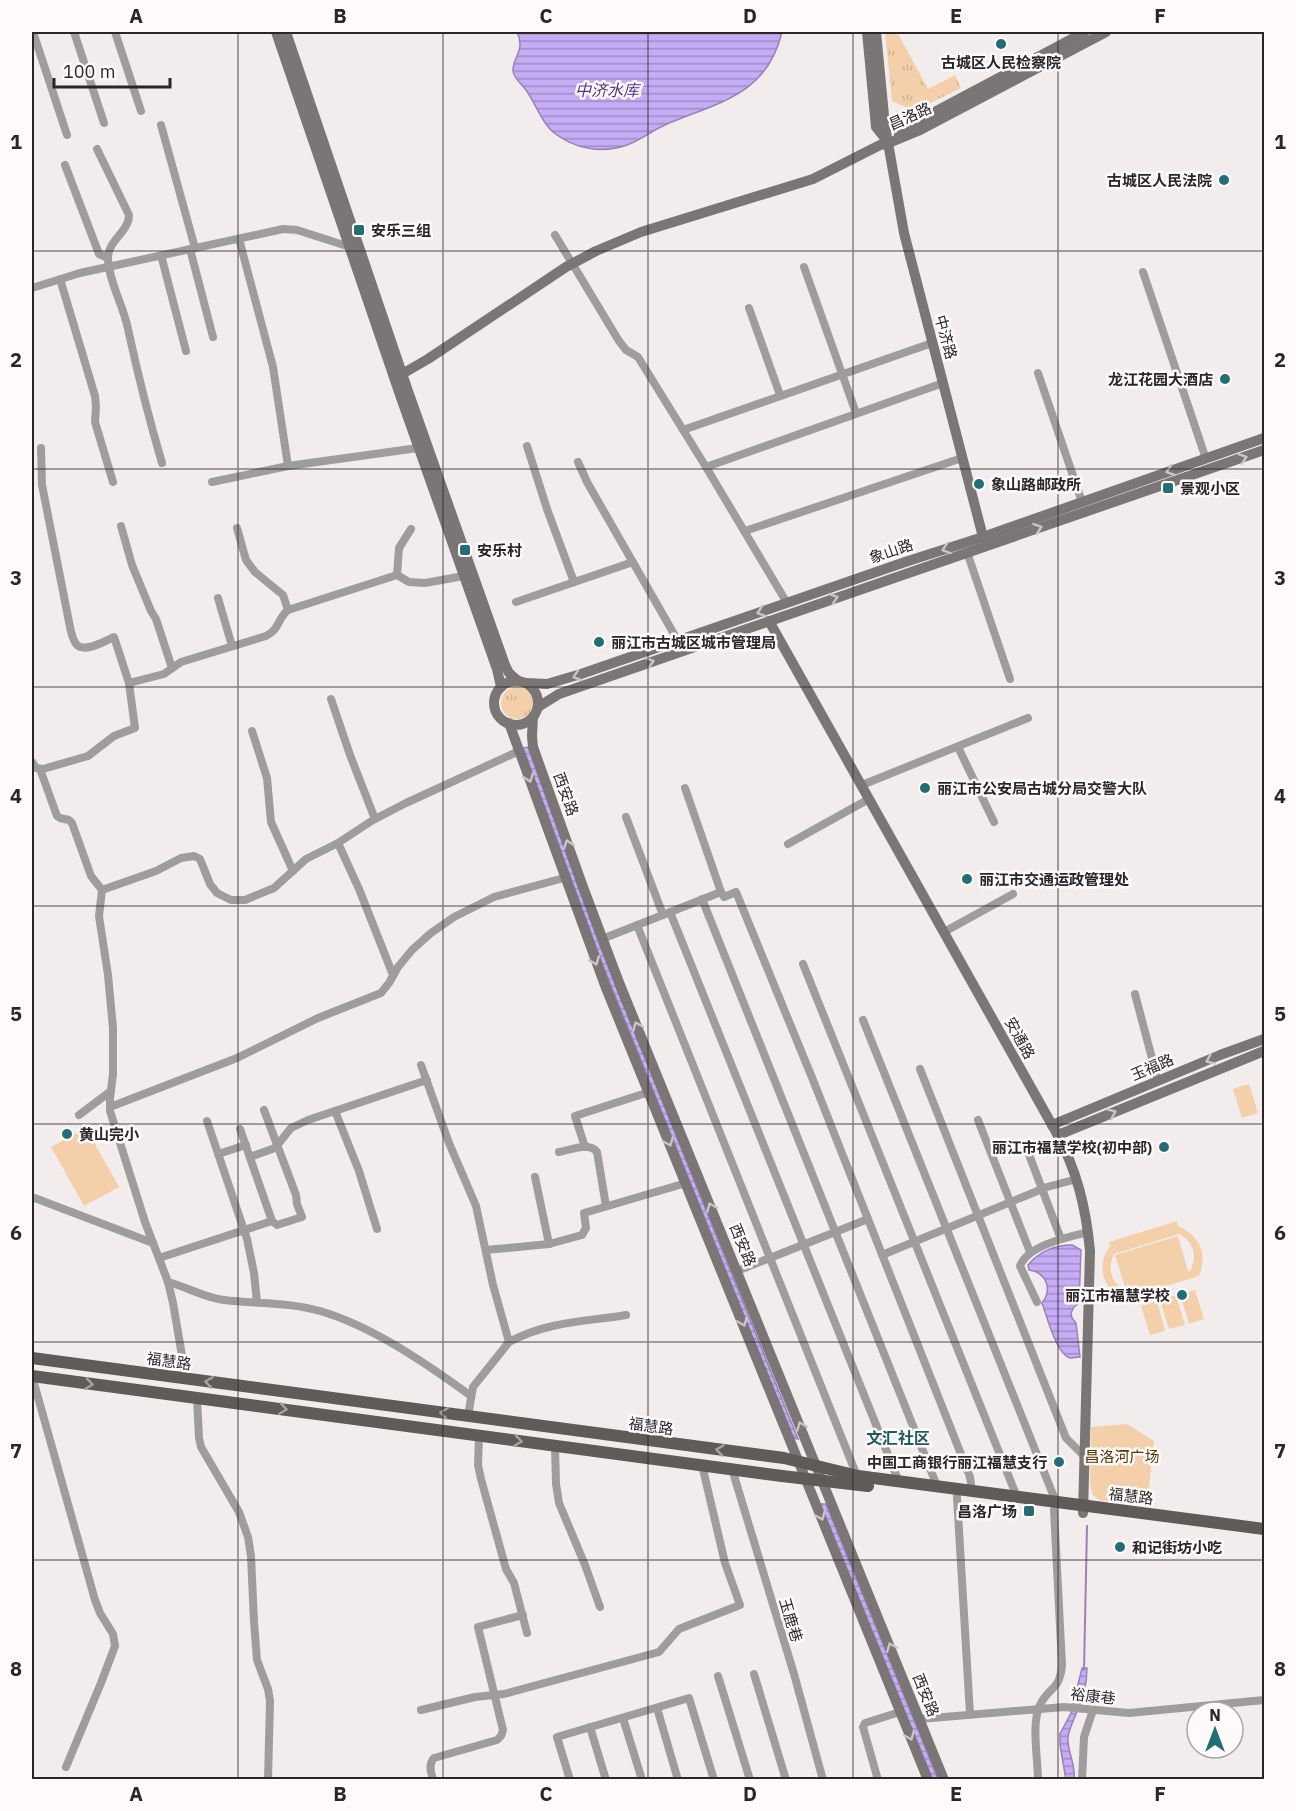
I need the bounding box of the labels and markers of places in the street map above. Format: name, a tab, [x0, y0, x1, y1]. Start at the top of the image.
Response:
marker: 古城区人民检察院	[994, 37, 1008, 51]
place label: 古城区人民检察院	[941, 53, 1061, 72]
place label: 古城区人民法院	[1107, 171, 1212, 190]
marker: 古城区人民法院	[1217, 173, 1231, 187]
place label: 安乐三组	[371, 221, 431, 240]
marker: 安乐三组	[352, 223, 366, 237]
place label: 龙江花园大酒店	[1108, 370, 1213, 389]
marker: 龙江花园大酒店	[1218, 372, 1232, 386]
place label: 象山路邮政所	[991, 475, 1081, 494]
marker: 象山路邮政所	[972, 477, 986, 491]
place label: 景观小区	[1180, 479, 1240, 498]
marker: 景观小区	[1161, 481, 1175, 495]
place label: 安乐村	[477, 541, 522, 560]
marker: 安乐村	[458, 543, 472, 557]
place label: 丽江市古城区城市管理局	[611, 633, 776, 652]
marker: 丽江市古城区城市管理局	[592, 635, 606, 649]
place label: 丽江市公安局古城分局交警大队	[937, 779, 1147, 798]
marker: 丽江市公安局古城分局交警大队	[918, 781, 932, 795]
place label: 丽江市交通运政管理处	[979, 870, 1129, 889]
marker: 丽江市交通运政管理处	[960, 872, 974, 886]
place label: 黄山完小	[79, 1125, 140, 1144]
marker: 黄山完小	[60, 1127, 74, 1141]
place label: 丽江市福慧学校(初中部)	[992, 1138, 1152, 1157]
marker: 丽江市福慧学校(初中部)	[1157, 1140, 1171, 1154]
place label: 丽江市福慧学校	[1065, 1286, 1170, 1305]
marker: 丽江市福慧学校	[1175, 1288, 1189, 1302]
place label: 中国工商银行丽江福慧支行	[867, 1453, 1047, 1472]
marker: 中国工商银行丽江福慧支行	[1052, 1455, 1066, 1469]
place label: 昌洛广场	[957, 1502, 1017, 1521]
marker: 昌洛广场	[1022, 1504, 1036, 1518]
place label: 和记街坊小吃	[1132, 1538, 1222, 1557]
marker: 和记街坊小吃	[1113, 1540, 1127, 1554]

